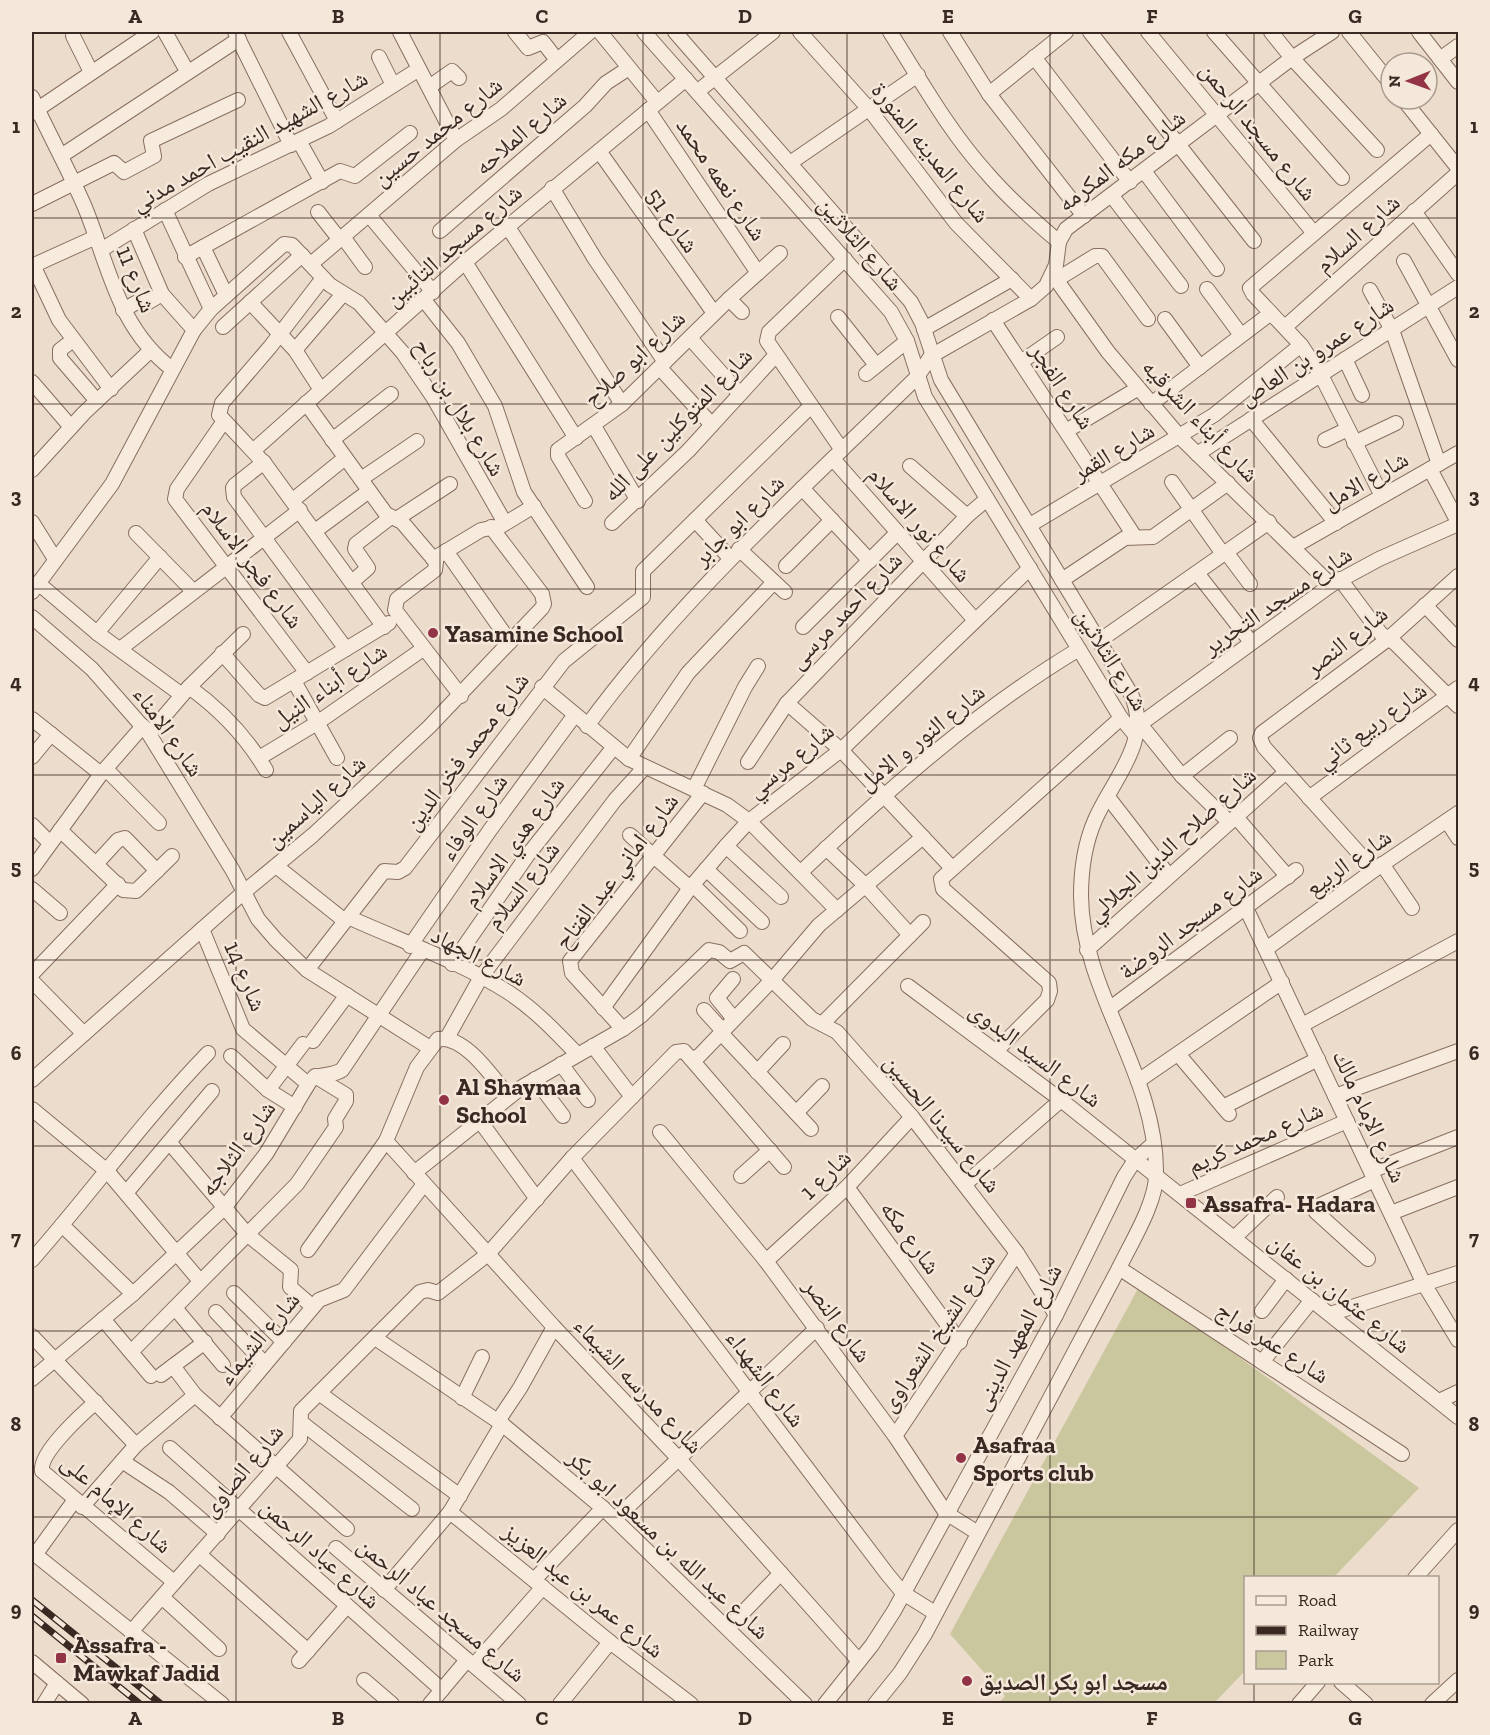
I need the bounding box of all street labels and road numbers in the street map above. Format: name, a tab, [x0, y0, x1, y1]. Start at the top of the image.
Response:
street label: شارع مسجد الرحمن	[1193, 56, 1324, 207]
street label: شارع الشهيد النقيب احمد مدني	[126, 63, 375, 222]
street label: شارع محمد حسين	[366, 70, 508, 193]
street label: شارع المدينه المنورة	[865, 76, 997, 229]
street label: شارع الملاحه	[468, 85, 573, 182]
street label: شارع مكه المكرمه	[1051, 103, 1191, 218]
street label: شارع نعمه محمد	[669, 112, 774, 247]
street label: شارع مسجد التائبين	[378, 177, 528, 313]
street label: شارع 51	[639, 182, 706, 259]
street label: شارع السلام	[1309, 187, 1407, 280]
street label: شارع الثلاثين	[811, 190, 910, 297]
street label: شارع 11	[110, 241, 163, 317]
street label: شارع عمرو بن العاص	[1233, 290, 1399, 413]
street label: شارع ابو صلاح	[577, 303, 692, 413]
street label: شارع بلال بن رباح	[407, 333, 512, 482]
street label: شارع الفجر	[1023, 337, 1102, 435]
street label: شارع المتوكلين على الله	[596, 341, 759, 508]
street label: شارع أبناء الشرقيه	[1136, 352, 1266, 488]
street label: شارع القمر	[1066, 415, 1160, 488]
street label: شارع الامل	[1317, 444, 1414, 517]
street label: شارع نور الاسلام	[860, 460, 978, 589]
street label: شارع ابو جابر	[685, 468, 791, 573]
street label: شارع فجر الاسلام	[194, 494, 310, 635]
street label: شارع مسجد التحرير	[1196, 539, 1358, 662]
street label: شارع احمد مرسى	[782, 545, 909, 675]
street label: شارع النصر	[1298, 599, 1394, 683]
street label: شارع الثلاثين	[1068, 602, 1155, 716]
street label: شارع أبناء النيل	[266, 636, 393, 735]
street label: شارع محمد فخر الدين	[397, 666, 536, 836]
street label: شارع ربيع ثاني	[1310, 675, 1435, 779]
street label: شارع النور و الامل	[852, 677, 991, 798]
street label: شارع الامناء	[127, 680, 211, 782]
street label: شارع مرسي	[740, 716, 843, 808]
street label: شارع الياسمين	[259, 748, 372, 854]
street label: شارع صلاح الدين الجلالي	[1080, 760, 1265, 932]
street label: شارع الوفاء	[433, 768, 514, 867]
street label: شارع هدي الاسلام	[456, 771, 574, 916]
street label: شارع اماني عبد الفتاح	[548, 787, 688, 958]
street label: شارع الربيع	[1299, 822, 1397, 903]
street label: شارع السلام	[479, 835, 567, 936]
street label: شارع مسجد الروضة	[1113, 859, 1268, 986]
street label: شارع الجهاد	[426, 920, 531, 993]
street label: شارع 14	[217, 937, 274, 1016]
street label: شارع السيد البدوى	[963, 995, 1108, 1114]
street label: شارع الإمام مالك	[1325, 1045, 1413, 1188]
street label: شارع سيدنا الحسين	[877, 1048, 1008, 1199]
street label: شارع الثلاجه	[193, 1094, 282, 1202]
street label: شارع محمد كريم	[1183, 1094, 1328, 1182]
street label: شارع 1	[793, 1143, 857, 1206]
street label: شارع مكه	[874, 1195, 947, 1280]
street label: شارع عثمان بن عفان	[1262, 1227, 1417, 1360]
street label: شارع الشيخ الشعراوى	[873, 1247, 1002, 1418]
street label: شارع المعهد الدينى	[966, 1259, 1069, 1416]
street label: شارع النصر	[796, 1271, 878, 1368]
street label: شارع الشيماء	[211, 1285, 306, 1391]
street label: شارع عمر فراج	[1210, 1295, 1335, 1390]
street label: شارع مدرسه الشيماء	[567, 1311, 710, 1460]
street label: شارع الشهداء	[719, 1324, 812, 1433]
street label: شارع الصاوى	[195, 1418, 290, 1523]
street label: شارع عبد الله بن مسعود ابو بكر	[560, 1442, 776, 1646]
street label: شارع الإمام على	[54, 1447, 179, 1561]
street label: شارع عباد الرحمن	[254, 1492, 387, 1615]
street label: شارع عمر بن عبد العزيز	[496, 1516, 670, 1665]
street label: شارع مسجد عباد الرحمن	[351, 1530, 532, 1689]

